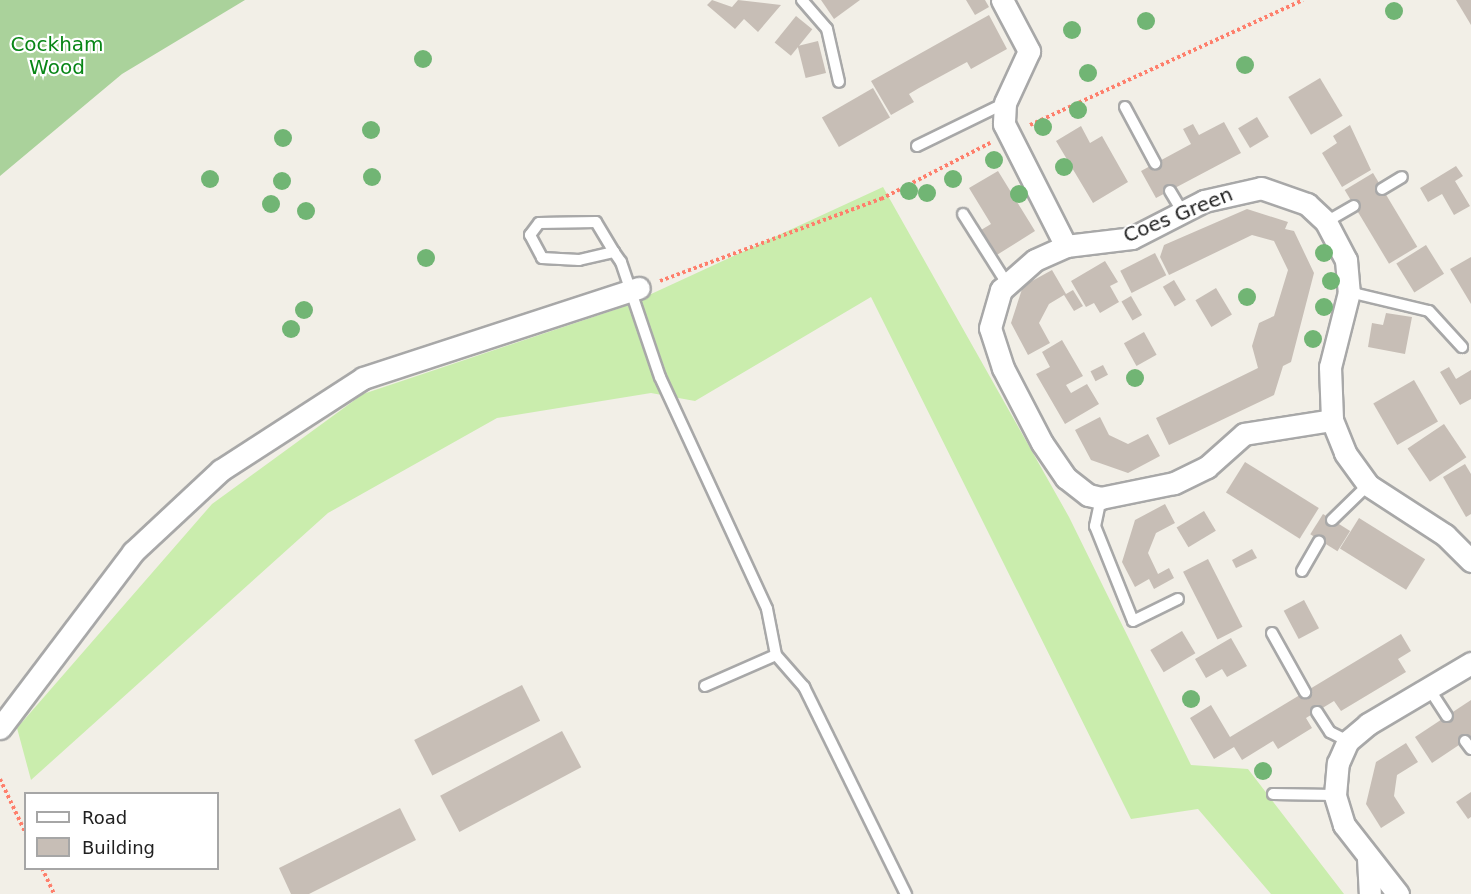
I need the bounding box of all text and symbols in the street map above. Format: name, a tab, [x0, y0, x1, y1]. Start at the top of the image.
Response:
park label: Cockham Wood	[10, 33, 104, 80]
street label: Coes Green	[1120, 182, 1236, 248]
legend	[24, 792, 219, 870]
text: Road	[82, 807, 127, 828]
text: Building	[82, 837, 155, 858]

